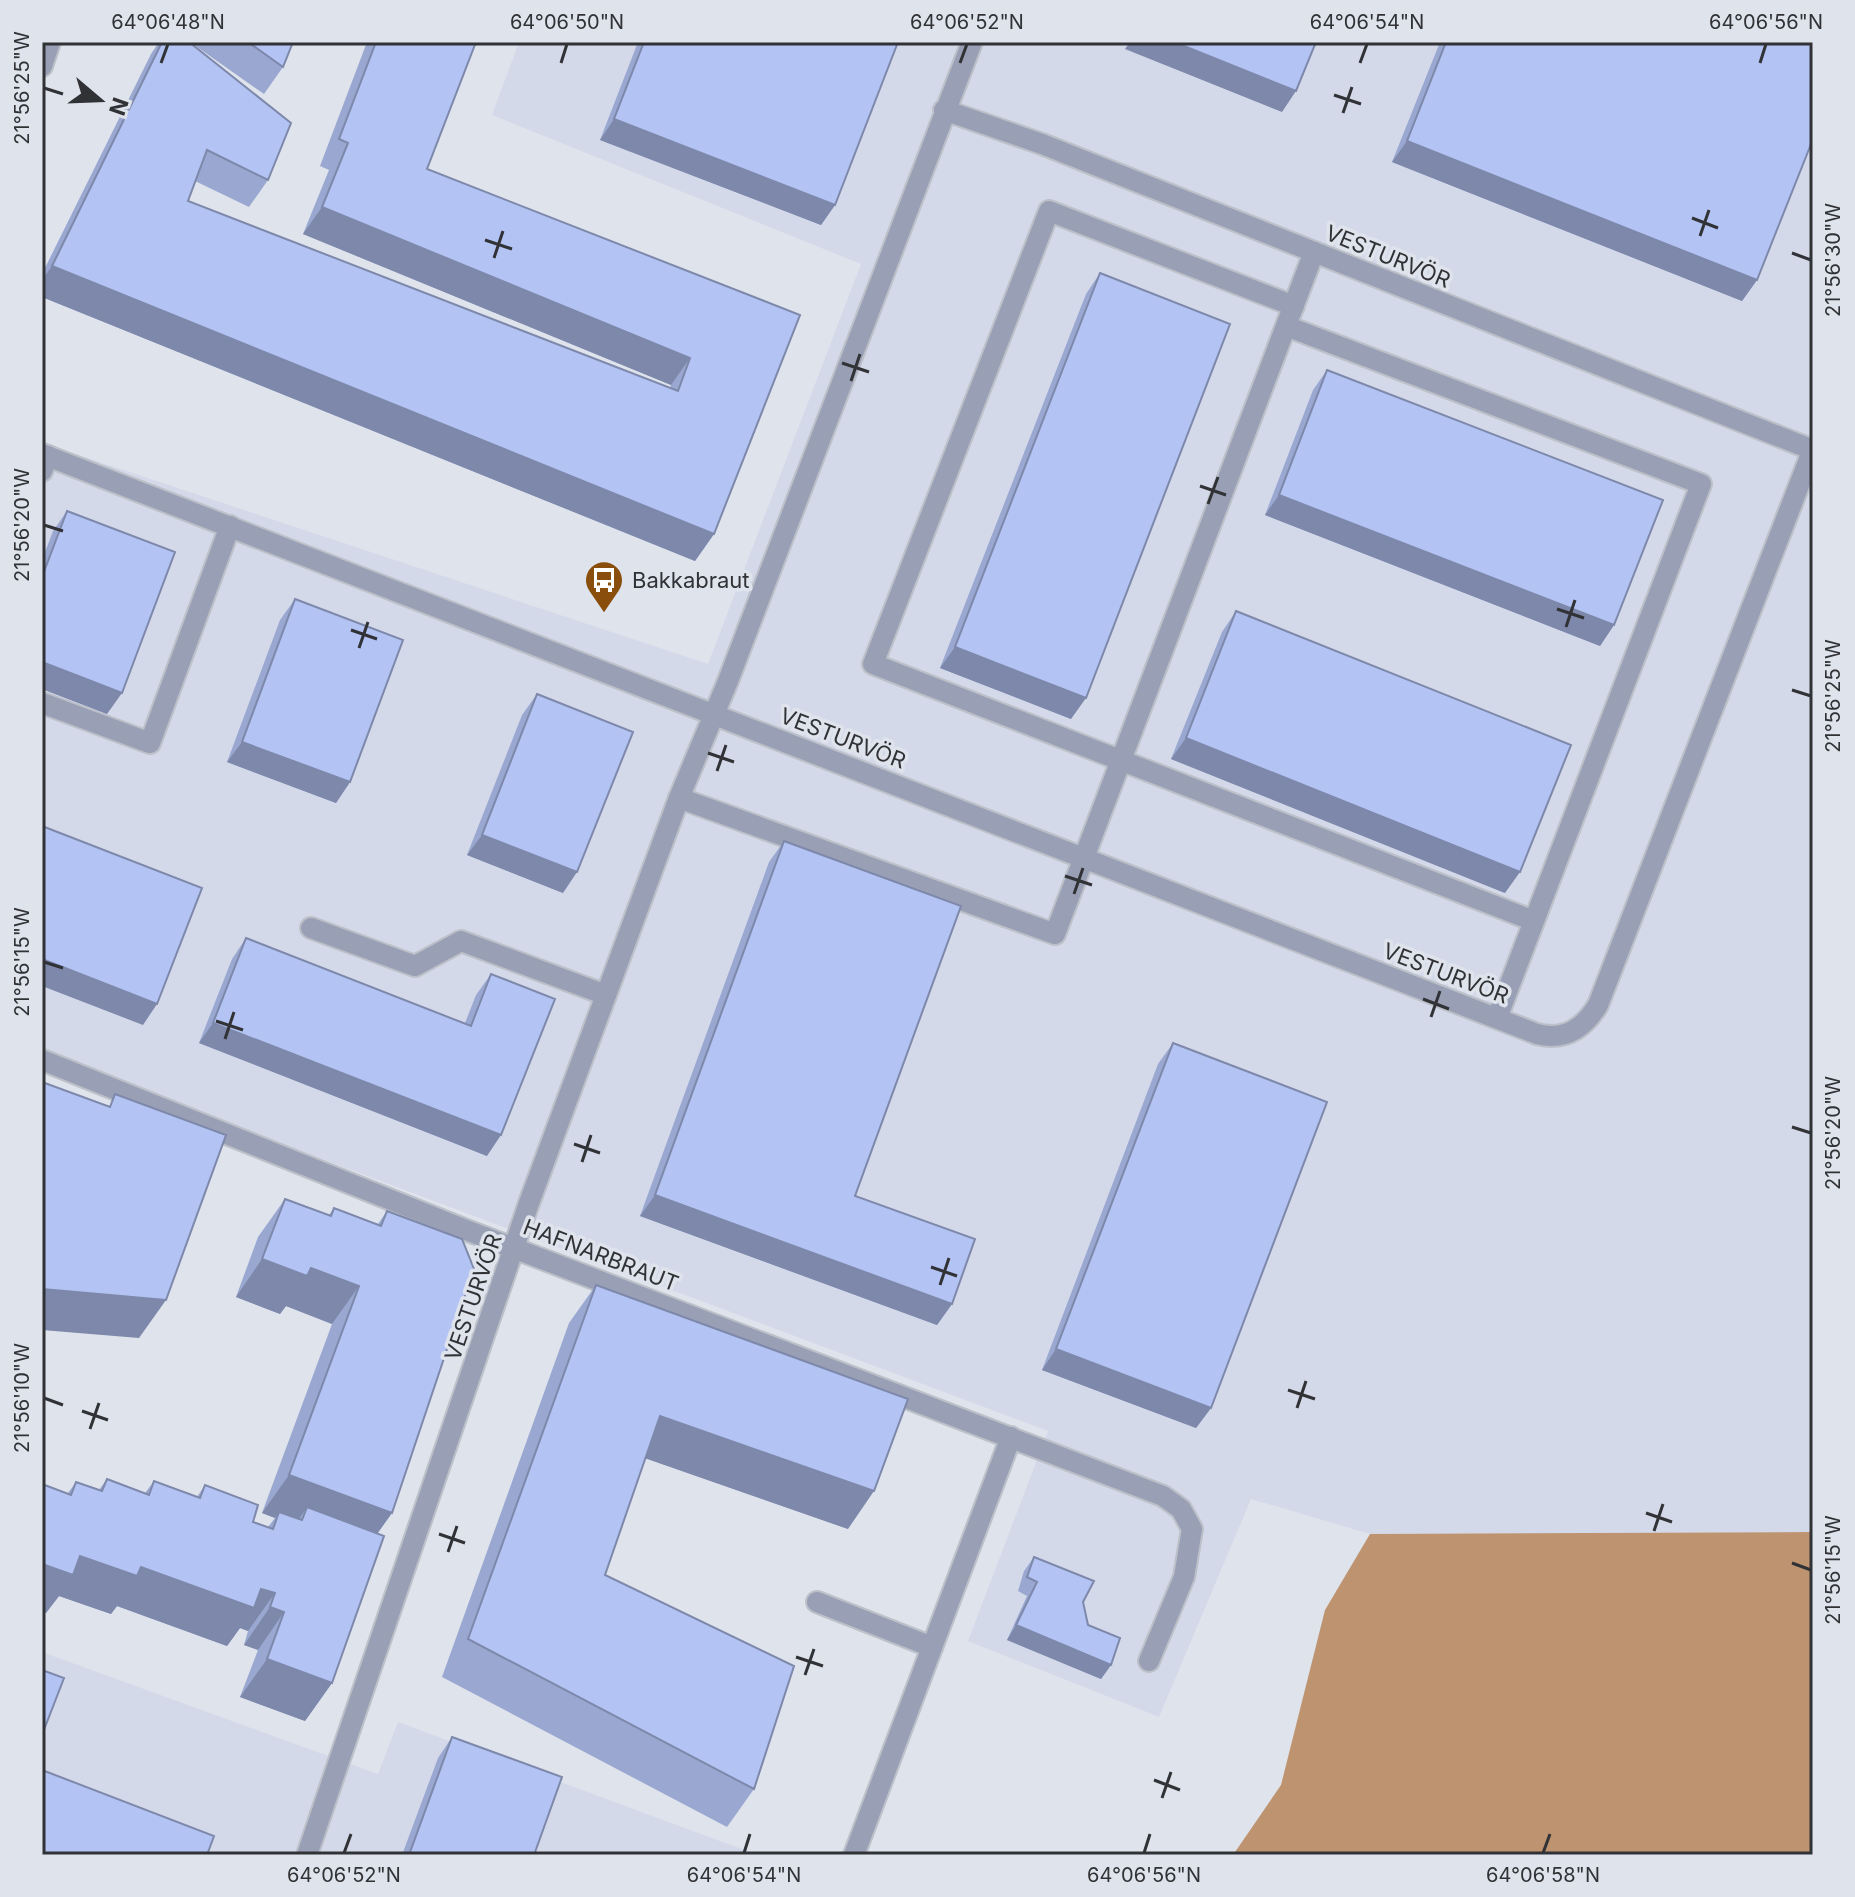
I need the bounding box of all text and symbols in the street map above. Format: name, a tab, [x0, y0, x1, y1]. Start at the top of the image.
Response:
text: 64°06'48"N	[111, 10, 225, 34]
text: 64°06'50"N	[510, 10, 624, 34]
text: 64°06'52"N	[910, 10, 1024, 34]
text: 64°06'54"N	[1310, 10, 1424, 34]
text: 64°06'56"N	[1709, 10, 1823, 34]
text: 21°56'25"W	[10, 31, 34, 145]
north arrow	[60, 60, 140, 140]
text: N	[104, 94, 134, 119]
text: 21°56'30"W	[1821, 203, 1845, 317]
street label: VESTURVÖR	[1322, 219, 1454, 293]
text: 21°56'20"W	[10, 468, 34, 582]
bus stop icon: Bakkabraut	[583, 559, 625, 614]
place label: Bakkabraut	[632, 567, 750, 593]
text: 21°56'25"W	[1821, 639, 1845, 753]
street label: VESTURVÖR	[777, 702, 909, 774]
text: 21°56'15"W	[10, 907, 34, 1017]
street label: VESTURVÖR	[1380, 937, 1512, 1009]
text: 21°56'20"W	[1821, 1076, 1845, 1190]
street label: HAFNARBRAUT	[520, 1213, 682, 1297]
street label: VESTURVÖR	[439, 1230, 507, 1364]
text: 21°56'10"W	[10, 1343, 34, 1453]
text: 21°56'15"W	[1821, 1515, 1845, 1625]
text: 64°06'52"N	[287, 1863, 401, 1887]
text: 64°06'54"N	[687, 1863, 801, 1887]
text: 64°06'56"N	[1087, 1863, 1201, 1887]
text: 64°06'58"N	[1486, 1863, 1600, 1887]

